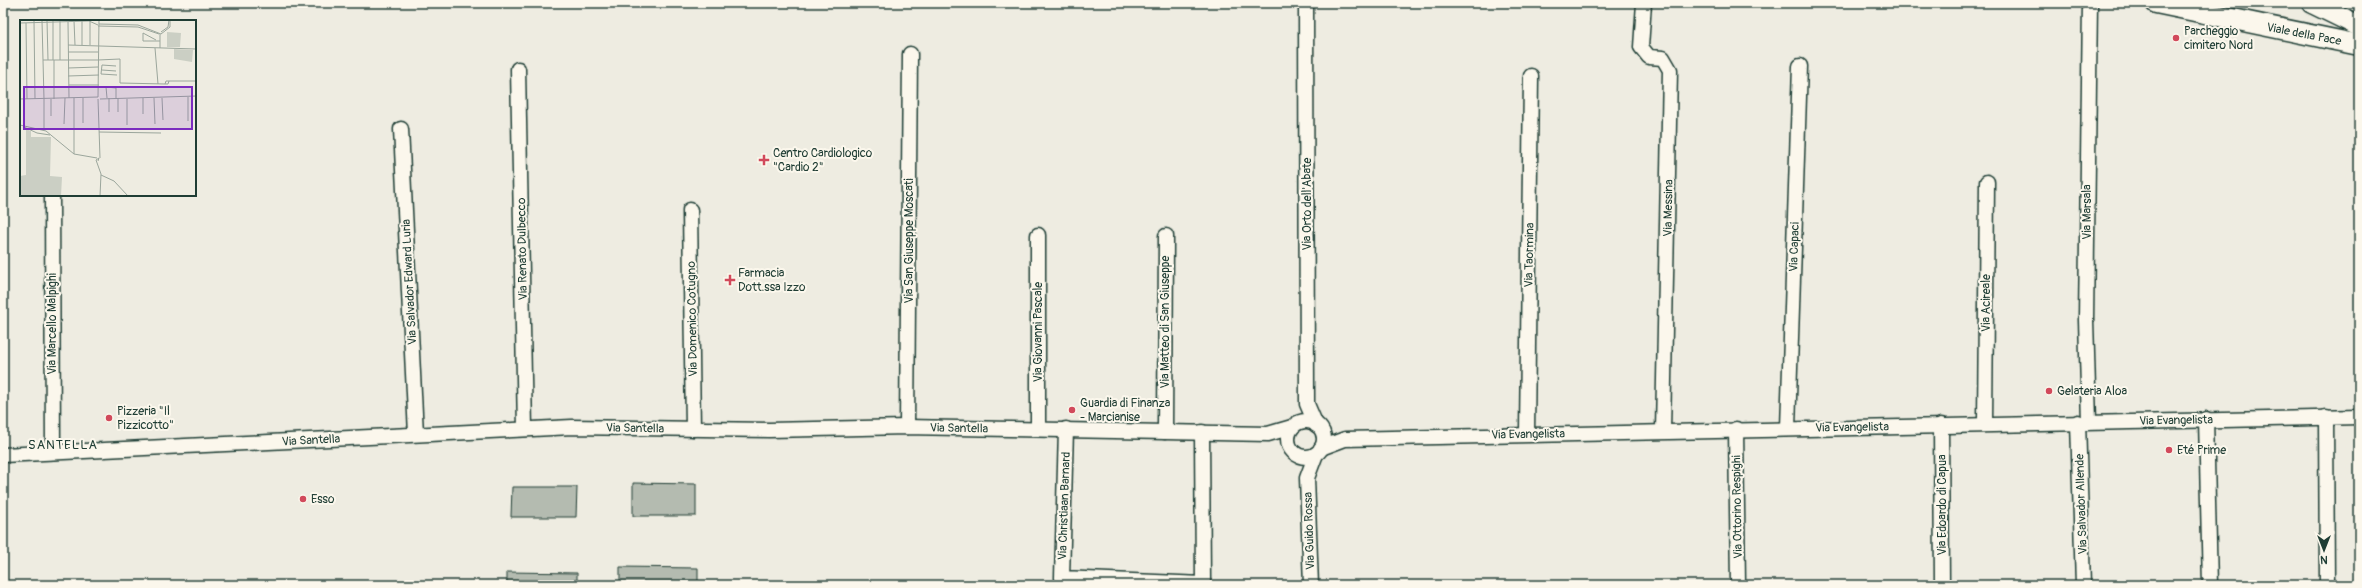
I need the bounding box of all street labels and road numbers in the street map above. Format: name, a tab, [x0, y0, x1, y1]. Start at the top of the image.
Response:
street label: Viale della Pace	[2265, 20, 2343, 49]
street label: Via Orto dell'Abate	[1300, 157, 1315, 250]
street label: Via San Giuseppe Moscati	[902, 178, 917, 304]
street label: Via Messina	[1661, 179, 1677, 237]
street label: Via Marsala	[2080, 184, 2095, 240]
street label: Via Renato Dulbecco	[514, 197, 531, 300]
street label: Via Salvador Edward Luria	[399, 218, 420, 345]
street label: Via Taormina	[1521, 222, 1538, 288]
street label: Via Capaci	[1786, 222, 1803, 272]
street label: Via Matteo di San Giuseppe	[1158, 255, 1173, 388]
street label: Via Domenico Cotugno	[684, 260, 701, 377]
street label: Via Marcello Malpighi	[45, 273, 60, 375]
street label: Via Acireale	[1979, 274, 1994, 332]
street label: Via Giovanni Pascale	[1031, 282, 1046, 382]
street label: Via Evangelista	[2139, 412, 2213, 429]
street label: Via Evangelista	[1815, 419, 1889, 436]
street label: Via Santella	[606, 420, 665, 437]
street label: Via Santella	[930, 420, 989, 437]
street label: Via Evangelista	[1491, 426, 1565, 443]
street label: Via Santella	[281, 431, 341, 450]
street label: Via Christiaan Barnard	[1055, 451, 1074, 560]
street label: Via Salvador Allende	[2072, 453, 2091, 555]
street label: Via Edoardo di Capua	[1935, 454, 1950, 556]
street label: Via Ottorino Respighi	[1729, 455, 1746, 559]
street label: Via Guido Rossa	[1301, 491, 1318, 570]

